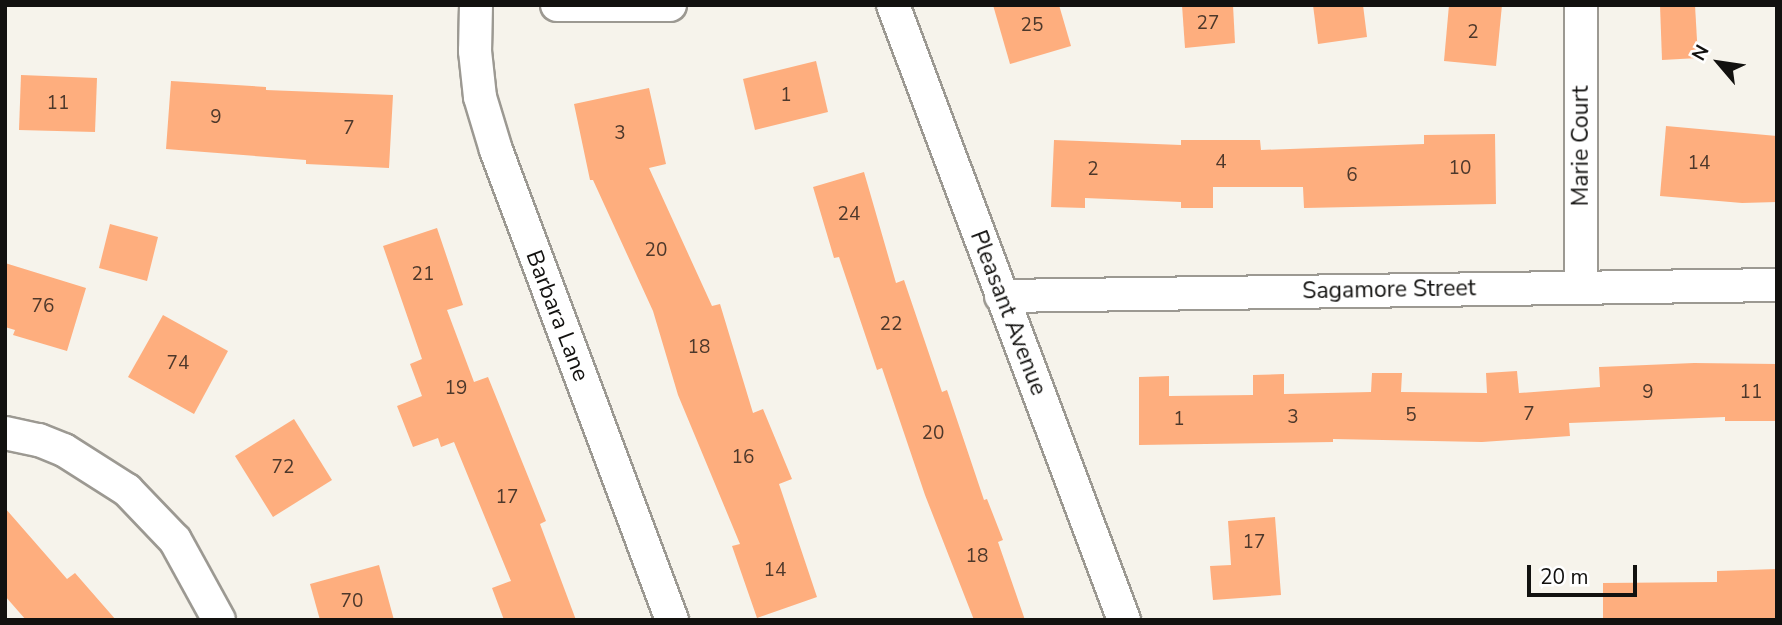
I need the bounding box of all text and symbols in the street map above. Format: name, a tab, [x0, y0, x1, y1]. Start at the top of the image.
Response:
house number: 27	[1197, 13, 1219, 35]
house number: 25	[1021, 15, 1043, 37]
house number: 2	[1467, 22, 1479, 44]
north arrow	[1684, 28, 1754, 98]
text: N	[1686, 40, 1715, 65]
house number: 1	[780, 85, 792, 107]
street label: Marie Court	[1567, 86, 1595, 206]
house number: 11	[47, 93, 69, 115]
house number: 9	[210, 107, 222, 129]
house number: 7	[343, 118, 355, 140]
house number: 3	[614, 123, 626, 145]
house number: 4	[1215, 152, 1227, 174]
house number: 14	[1688, 153, 1710, 175]
house number: 10	[1449, 158, 1471, 180]
house number: 2	[1087, 159, 1099, 181]
house number: 6	[1346, 165, 1358, 187]
house number: 24	[838, 204, 860, 226]
street label: Pleasant Avenue	[964, 227, 1052, 399]
house number: 20	[645, 240, 667, 262]
street label: Barbara Lane	[519, 247, 595, 385]
house number: 21	[412, 264, 434, 286]
street label: Sagamore Street	[1302, 275, 1476, 305]
house number: 76	[32, 296, 54, 318]
house number: 22	[880, 314, 902, 336]
house number: 18	[688, 337, 710, 359]
house number: 74	[167, 353, 189, 375]
house number: 19	[445, 378, 467, 400]
house number: 9	[1642, 382, 1654, 404]
house number: 11	[1740, 382, 1762, 404]
house number: 7	[1523, 404, 1535, 426]
house number: 5	[1405, 405, 1417, 427]
house number: 3	[1287, 407, 1299, 429]
house number: 1	[1173, 409, 1185, 431]
house number: 20	[922, 423, 944, 445]
house number: 16	[732, 447, 754, 469]
house number: 72	[272, 457, 294, 479]
house number: 17	[496, 487, 518, 509]
house number: 17	[1243, 532, 1265, 554]
house number: 18	[966, 546, 988, 568]
scale bar	[1530, 552, 1640, 596]
house number: 14	[764, 560, 786, 582]
text: 20 m	[1540, 563, 1589, 591]
house number: 70	[341, 591, 363, 613]

